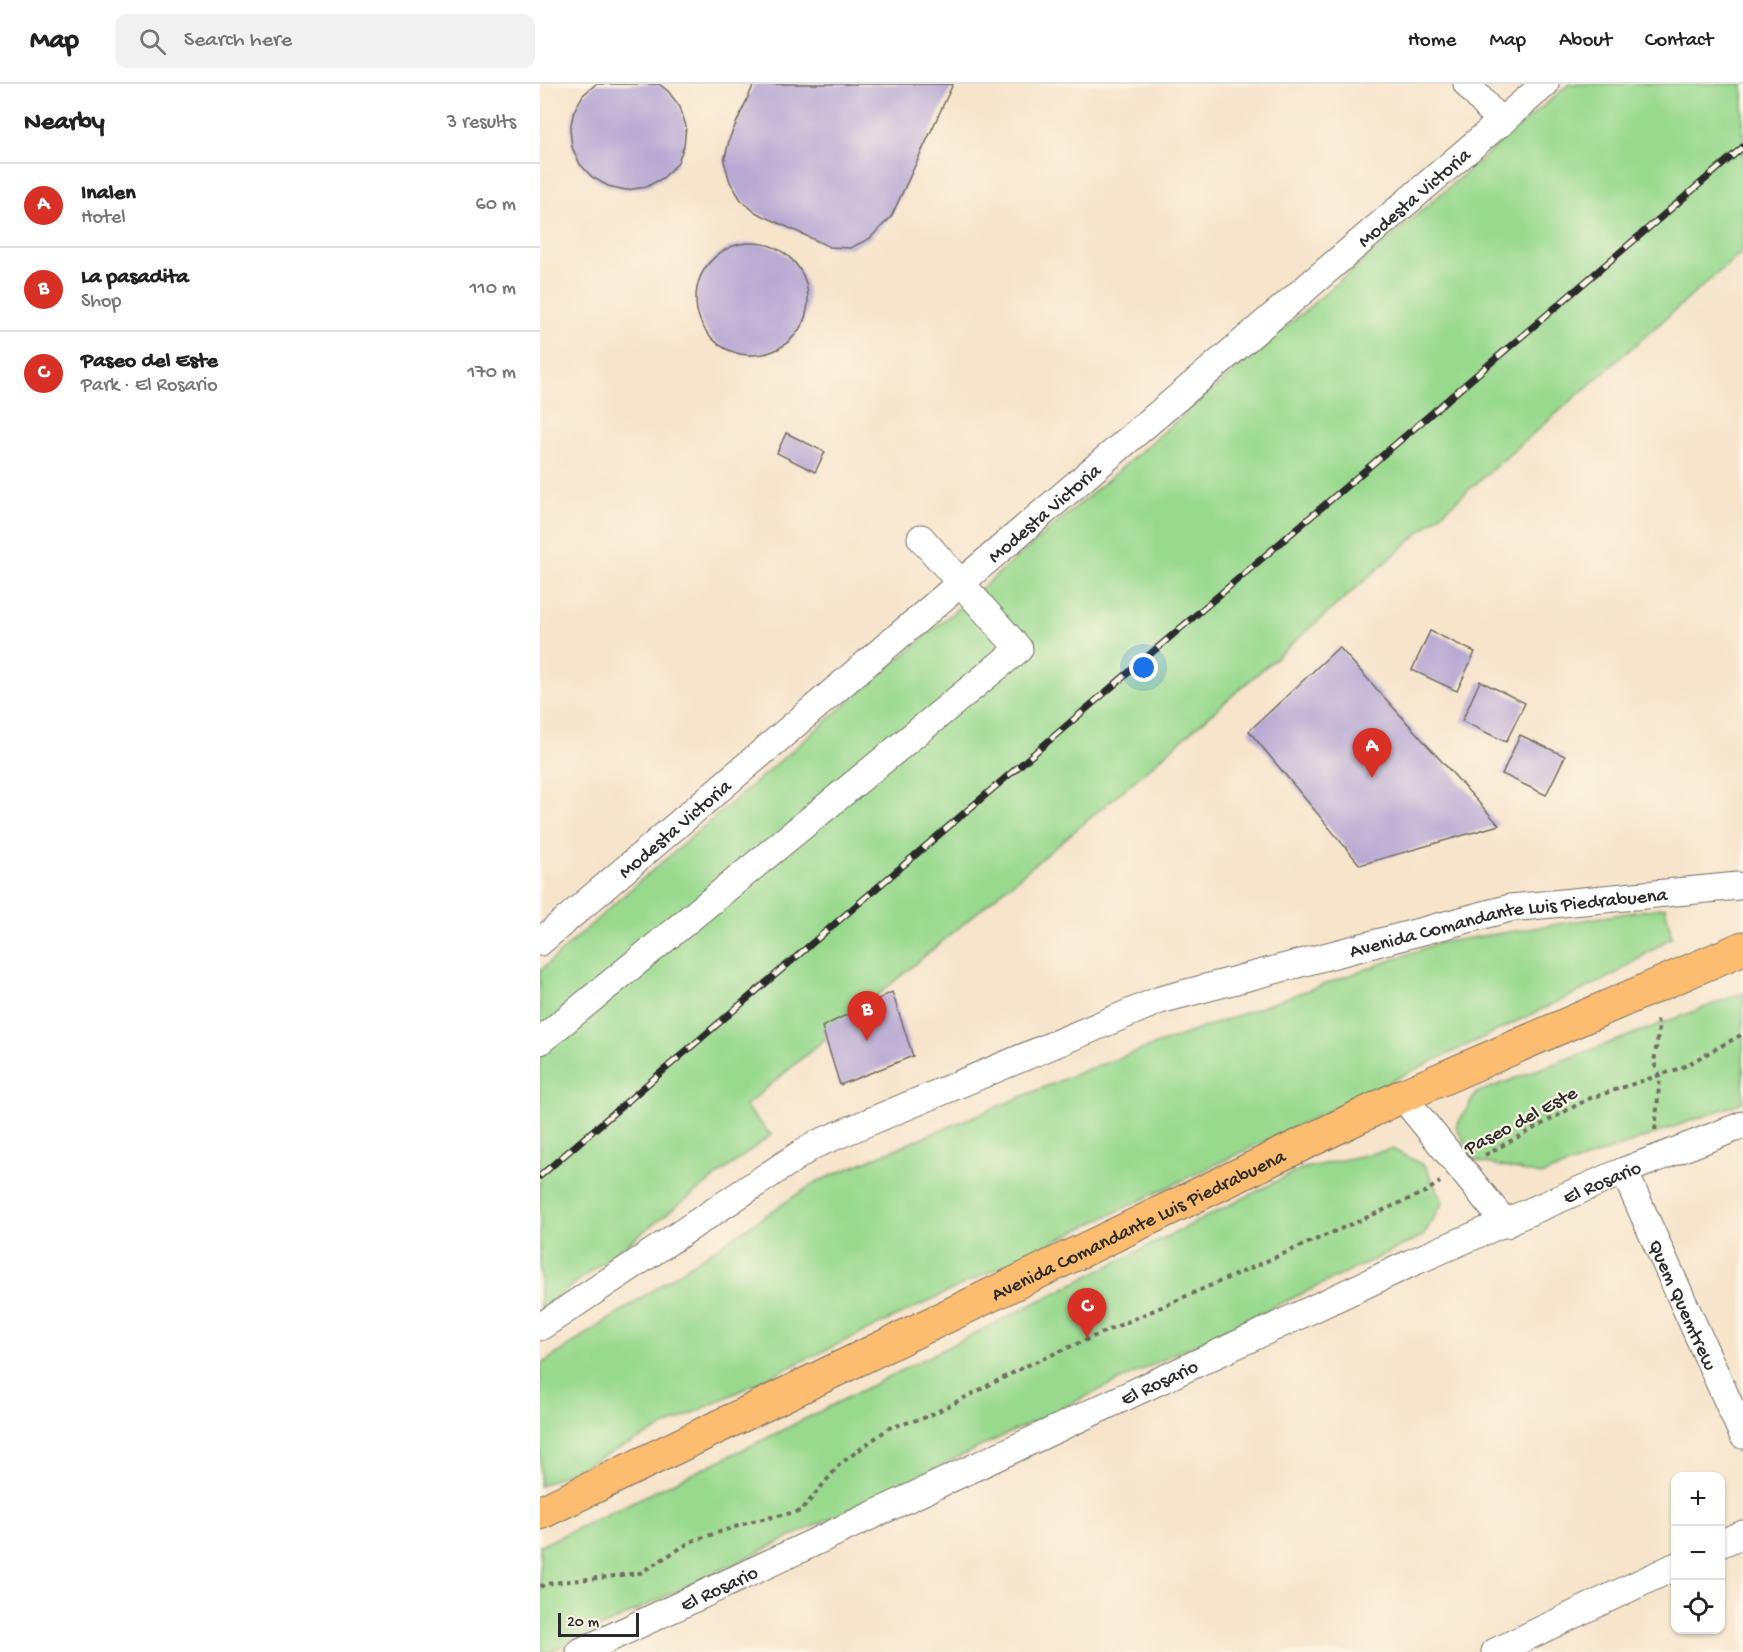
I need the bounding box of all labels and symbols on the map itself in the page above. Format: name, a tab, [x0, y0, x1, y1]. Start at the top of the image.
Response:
street label: Modesta Victoria	[1354, 144, 1477, 254]
street label: Modesta Victoria	[985, 460, 1108, 569]
your location	[1129, 653, 1158, 682]
pin: A	[1352, 728, 1392, 778]
street label: Modesta Victoria	[615, 775, 738, 885]
street label: Avenida Comandante Luis Piedrabuena	[1348, 885, 1670, 965]
pin: B	[848, 992, 886, 1041]
street label: Paseo del Este	[1460, 1082, 1583, 1162]
street label: Avenida Comandante Luis Piedrabuena	[989, 1146, 1291, 1308]
street label: El Rosario	[1560, 1157, 1645, 1211]
street label: Quem Quemtrew	[1641, 1237, 1720, 1375]
pin: C	[1068, 1288, 1106, 1338]
street label: El Rosario	[1118, 1356, 1203, 1412]
street label: El Rosario	[678, 1562, 762, 1618]
scale bar	[558, 1610, 639, 1638]

